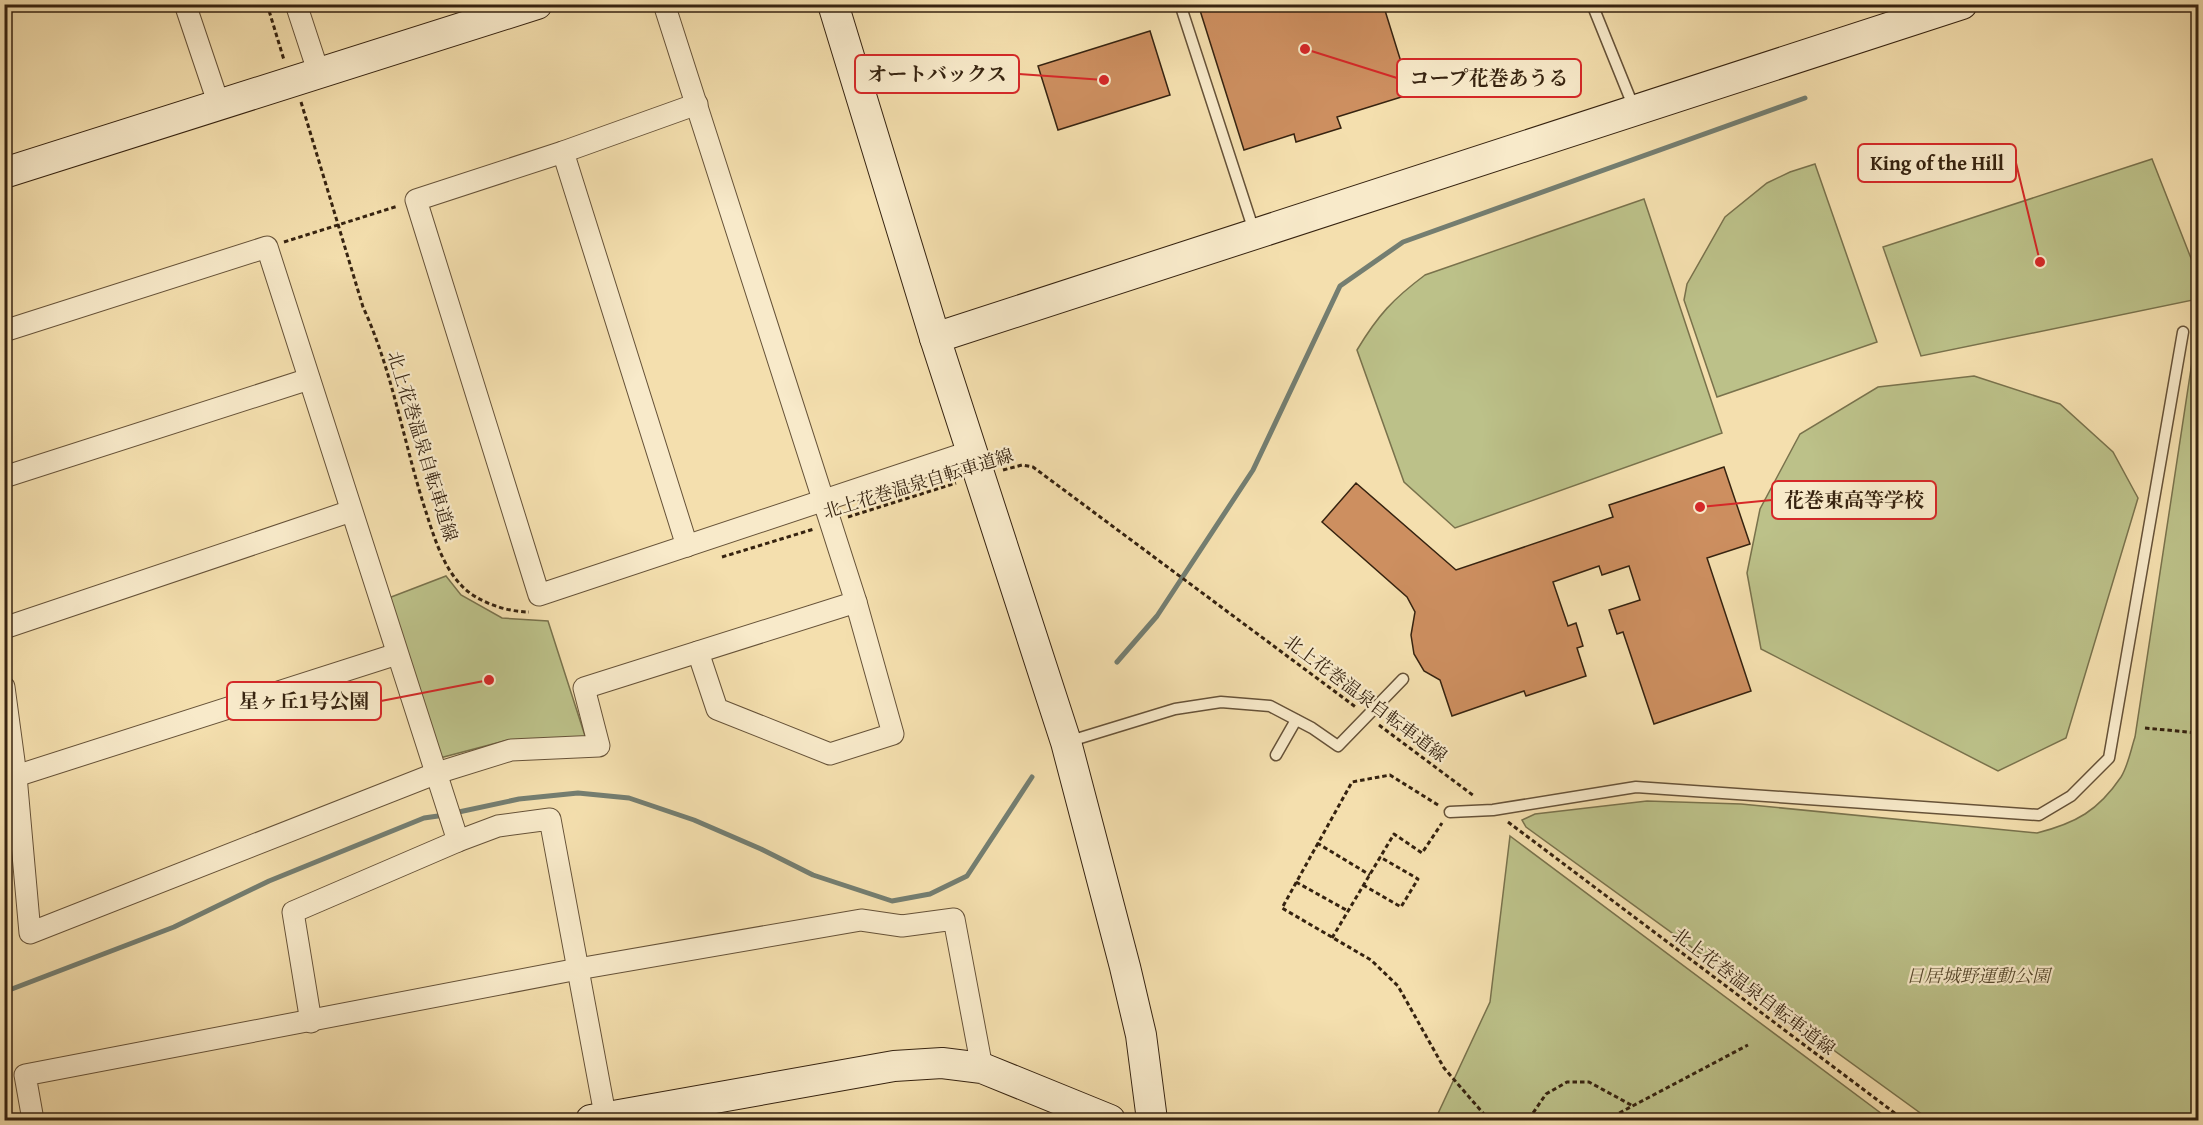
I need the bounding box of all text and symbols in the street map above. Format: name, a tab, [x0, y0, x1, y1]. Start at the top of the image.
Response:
callout: オートバックス	[855, 55, 1019, 93]
text: オートバックス	[867, 59, 1007, 88]
callout: コープ花巻あうる	[1397, 59, 1581, 97]
text: コープ花巻あうる	[1410, 63, 1569, 92]
callout: King of the Hill	[1858, 144, 2016, 182]
text: King of the Hill	[1870, 148, 2004, 177]
street label: 北上花巻温泉自転車道線	[381, 347, 465, 545]
street label: 北上花巻温泉自転車道線	[819, 441, 1017, 525]
callout: 花巻東高等学校	[1772, 481, 1936, 519]
text: 花巻東高等学校	[1784, 485, 1924, 514]
street label: 北上花巻温泉自転車道線	[1279, 628, 1453, 768]
callout: 星ヶ丘1号公園	[227, 682, 381, 720]
text: 星ヶ丘1号公園	[239, 686, 369, 715]
street label: 北上花巻温泉自転車道線	[1667, 921, 1841, 1061]
park label: 日居城野運動公園	[1906, 962, 2053, 989]

